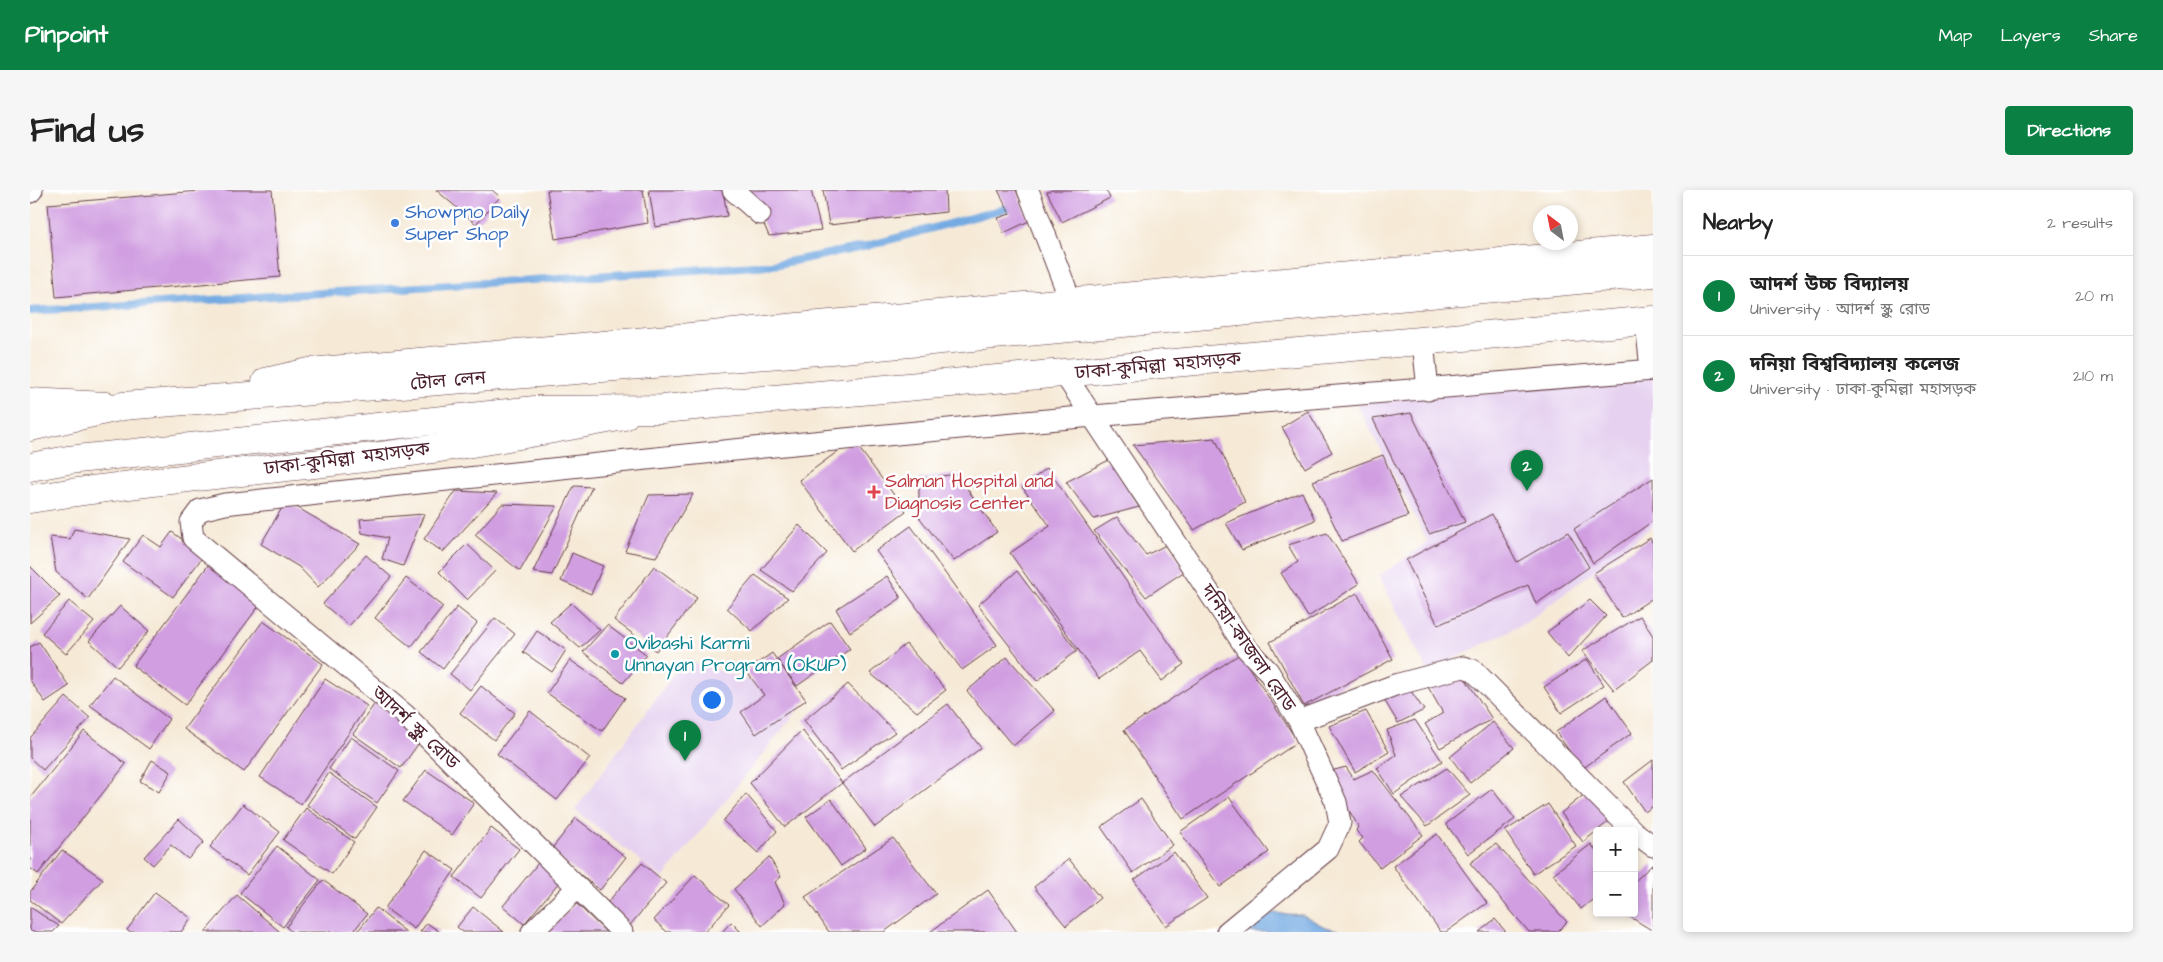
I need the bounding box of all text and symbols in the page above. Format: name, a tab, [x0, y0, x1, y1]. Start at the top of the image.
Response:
text: Pinpoint	[25, 18, 108, 52]
text: Map	[1938, 23, 1972, 48]
text: Layers	[2000, 23, 2061, 48]
text: Share	[2089, 23, 2138, 48]
text: Find us	[30, 106, 144, 155]
button: Directions	[2005, 106, 2133, 155]
place label: Showpno Daily Super Shop	[405, 199, 530, 248]
north arrow	[1533, 205, 1578, 250]
text: Nearby	[1703, 208, 1773, 237]
text: 2 results	[2047, 212, 2113, 234]
marker: Showpno Daily Super Shop	[389, 217, 401, 229]
text: আদর্শ উচ্চ বিদ্যালয়	[1750, 271, 1909, 298]
text: 1	[1718, 285, 1720, 307]
text: 20 m	[2075, 285, 2113, 307]
text: University · আদর্শ স্কুল রোড	[1750, 298, 1930, 320]
street label: ঢাকা–কুমিল্লা মহাসড়ক	[1073, 345, 1243, 387]
text: দনিয়া বিশ্ববিদ্যালয় কলেজ	[1750, 351, 1959, 378]
street label: টোল লেন	[409, 364, 488, 398]
text: 2	[1714, 365, 1724, 387]
text: 210 m	[2073, 365, 2113, 387]
text: University · ঢাকা–কুমিল্লা মহাসড়ক	[1750, 378, 1976, 400]
street label: ঢাকা–কুমিল্লা মহাসড়ক	[262, 435, 432, 483]
pin: 2	[1511, 450, 1543, 491]
place label: Salman Hospital and Diagnosis center	[885, 468, 1054, 518]
marker: Salman Hospital and Diagnosis center	[867, 485, 881, 499]
street label: দনিয়া-কাজলা রোড	[1193, 578, 1302, 718]
place label: Ovibashi Karmi Unnayan Program (OKUP)	[625, 630, 847, 680]
marker: Ovibashi Karmi Unnayan Program (OKUP)	[609, 648, 621, 660]
street label: আদর্শ স্কুল রোড	[364, 679, 465, 776]
your location	[699, 687, 725, 713]
pin: 1	[669, 720, 701, 761]
map controls	[1593, 827, 1638, 917]
button: +	[1593, 827, 1638, 872]
button: −	[1593, 872, 1638, 917]

